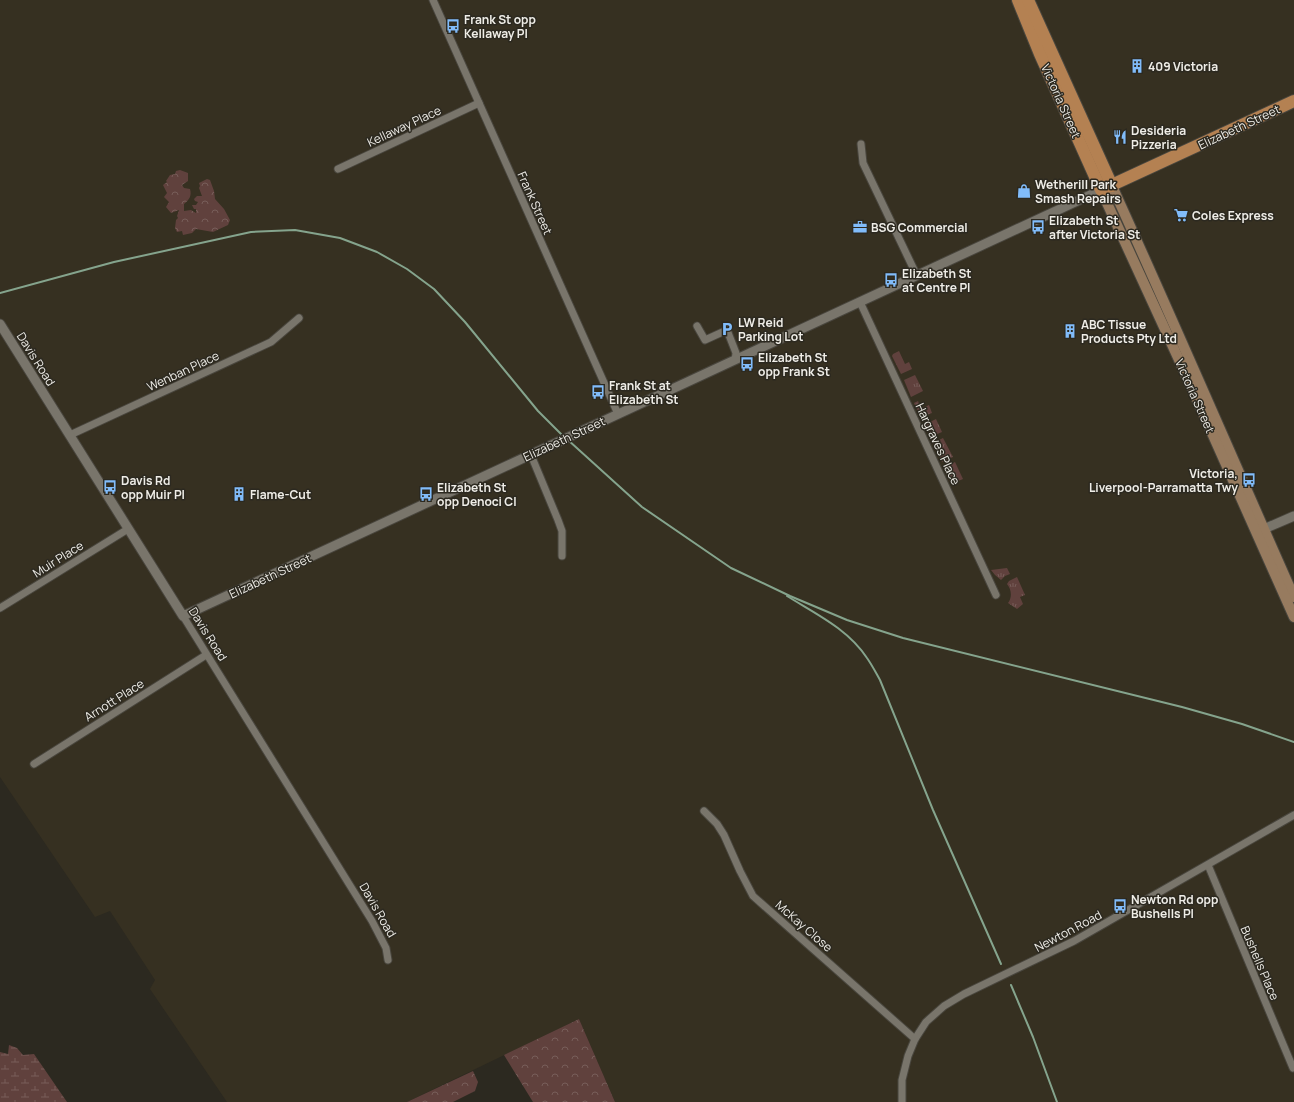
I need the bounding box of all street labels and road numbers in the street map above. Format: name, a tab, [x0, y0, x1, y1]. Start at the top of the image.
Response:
street label: Victoria Street	[1037, 61, 1085, 141]
street label: Elizabeth Street	[1195, 100, 1283, 153]
street label: Kellaway Place	[364, 101, 444, 151]
street label: Frank Street	[514, 169, 557, 237]
street label: Davis Road	[13, 329, 59, 389]
street label: Wenban Place	[144, 347, 222, 395]
street label: Victoria Street	[1171, 356, 1219, 436]
street label: Hargraves Place	[912, 400, 964, 488]
street label: Elizabeth Street	[520, 412, 608, 465]
street label: Muir Place	[29, 537, 87, 581]
street label: Elizabeth Street	[226, 549, 314, 602]
street label: Davis Road	[185, 604, 231, 664]
street label: Arnott Place	[81, 675, 147, 725]
street label: Davis Road	[356, 880, 400, 940]
street label: McKay Close	[772, 896, 836, 956]
street label: Newton Road	[1031, 906, 1105, 956]
street label: Bushells Place	[1237, 923, 1283, 1003]

